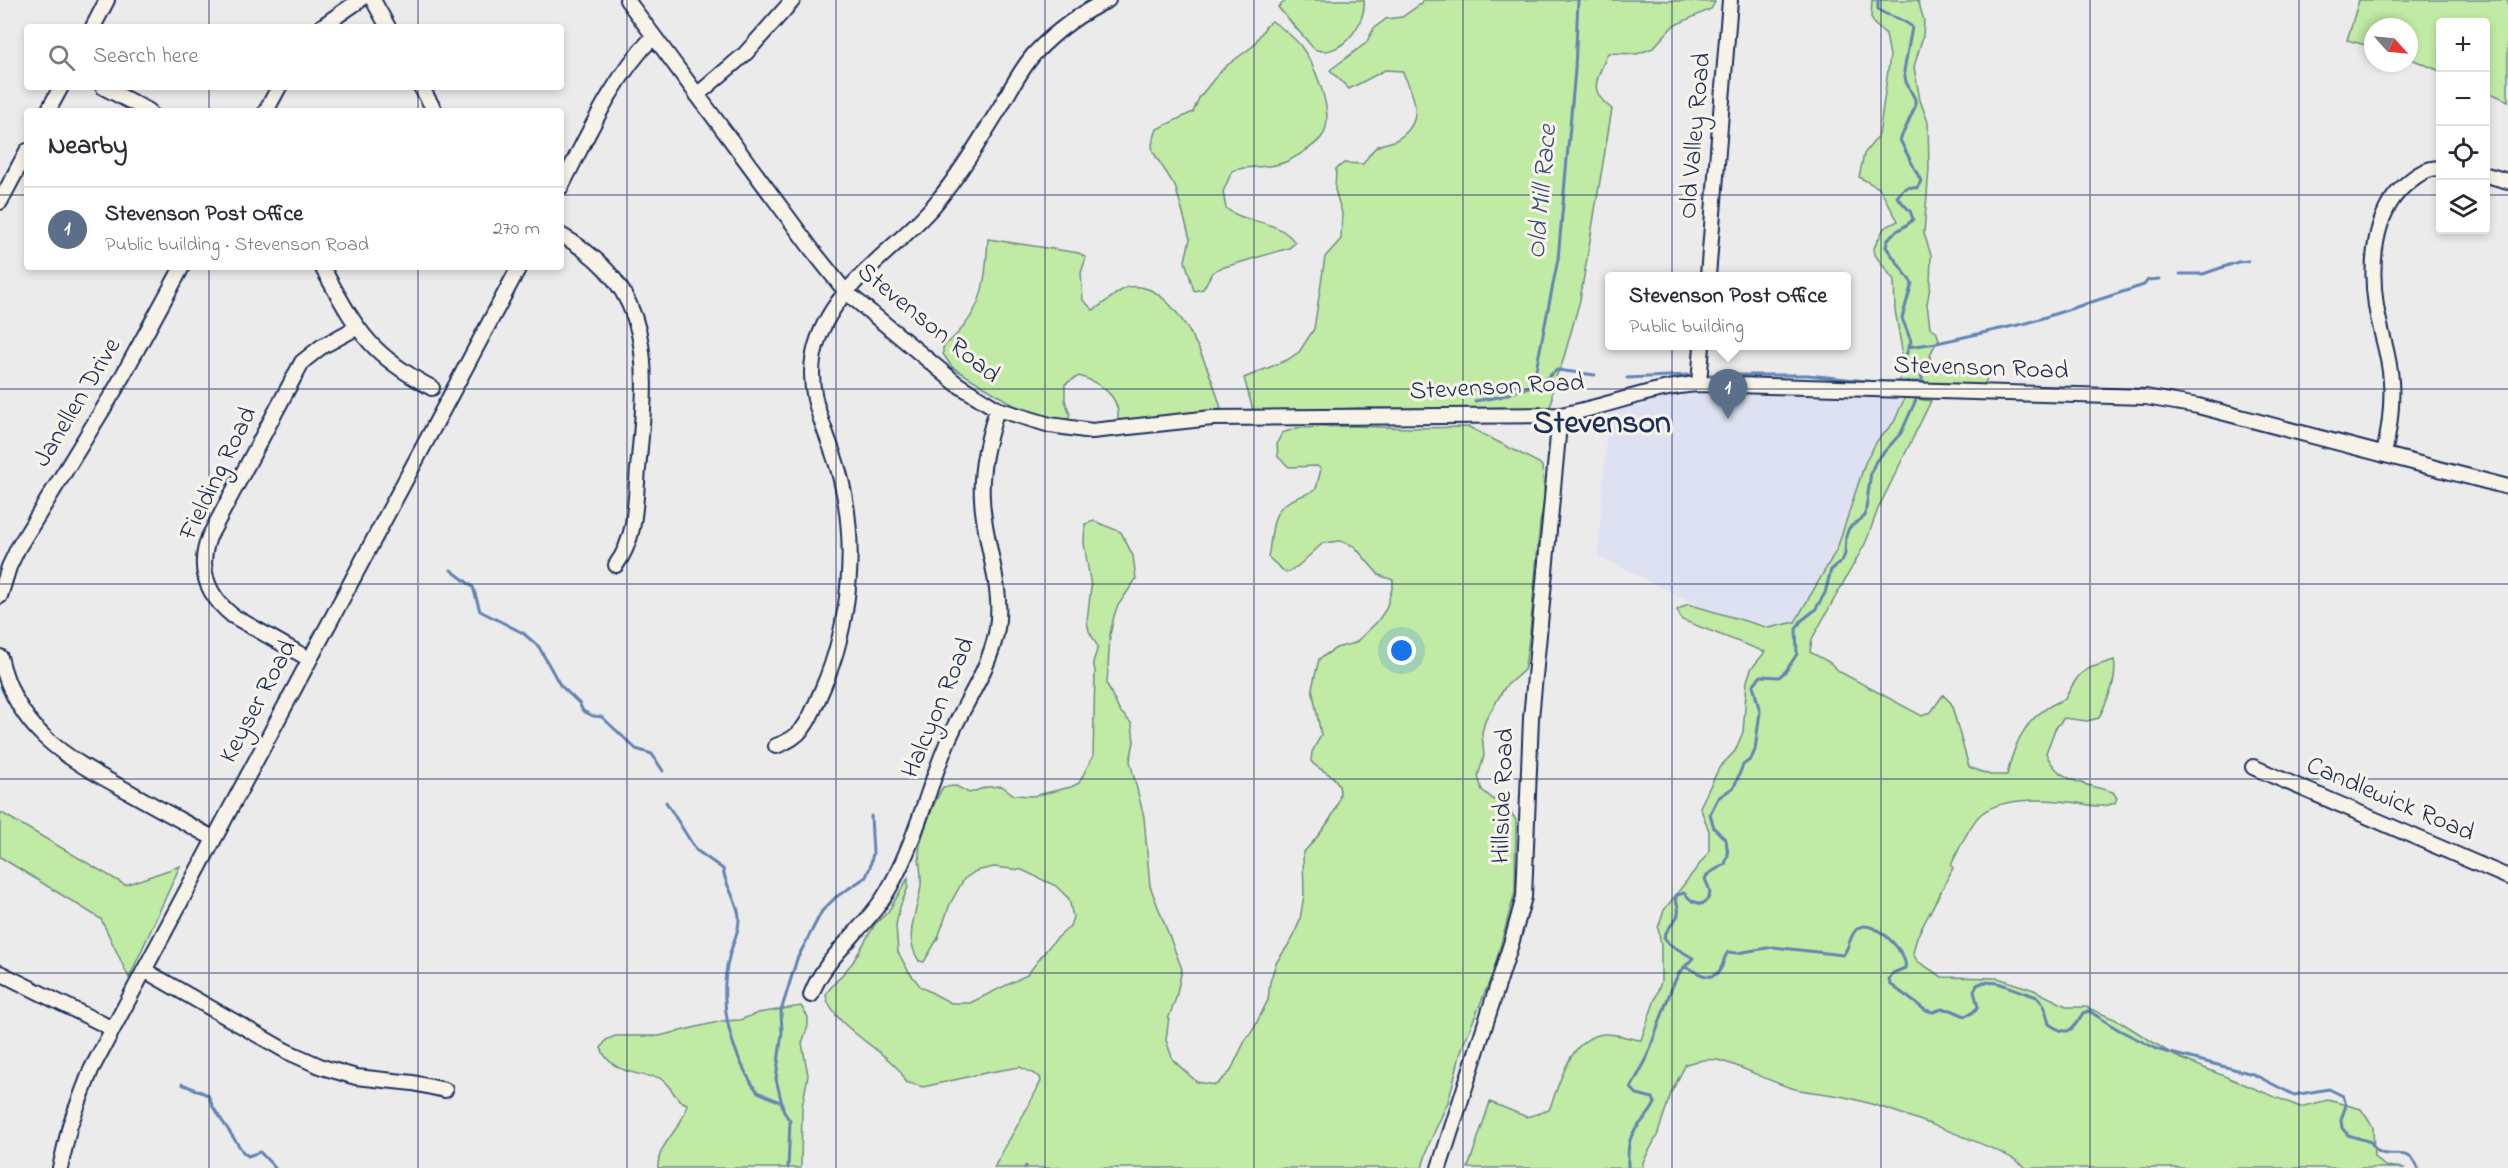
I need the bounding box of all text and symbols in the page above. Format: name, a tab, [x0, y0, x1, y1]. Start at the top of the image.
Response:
north arrow	[2364, 18, 2418, 72]
map controls	[2436, 18, 2490, 234]
button: +	[2436, 18, 2490, 72]
search box	[24, 24, 564, 90]
icon: search	[45, 41, 78, 74]
text: Search here	[93, 41, 198, 73]
street label: Old Valley Road	[1670, 51, 1722, 221]
button: −	[2436, 72, 2490, 126]
water label: Old Mill Race	[1518, 121, 1568, 261]
button: locate	[2436, 126, 2490, 180]
text: Nearby	[48, 128, 127, 166]
button: layers	[2436, 180, 2490, 234]
text: Stevenson Post Office	[105, 199, 303, 231]
text: 1	[64, 215, 71, 244]
text: 270 m	[493, 215, 540, 244]
text: Public building · Stevenson Road	[105, 231, 369, 260]
street label: Stevenson Road	[848, 254, 1008, 394]
popup	[1605, 272, 1851, 350]
text: Stevenson Post Office	[1629, 281, 1827, 313]
text: Public building	[1629, 313, 1744, 342]
street label: Janellen Drive	[24, 331, 132, 475]
street label: Stevenson Road	[1893, 347, 2069, 391]
street label: Stevenson Road	[1409, 364, 1586, 412]
pin: 1	[1708, 370, 1748, 419]
street label: Fielding Road	[170, 400, 268, 548]
district label: Stevenson	[1533, 401, 1671, 448]
street label: Halcyon Road	[892, 631, 986, 784]
street label: Keyser Road	[211, 633, 308, 770]
your location	[1387, 636, 1416, 665]
street label: Hillside Road	[1483, 727, 1525, 864]
street label: Candlewick Road	[2300, 747, 2480, 853]

